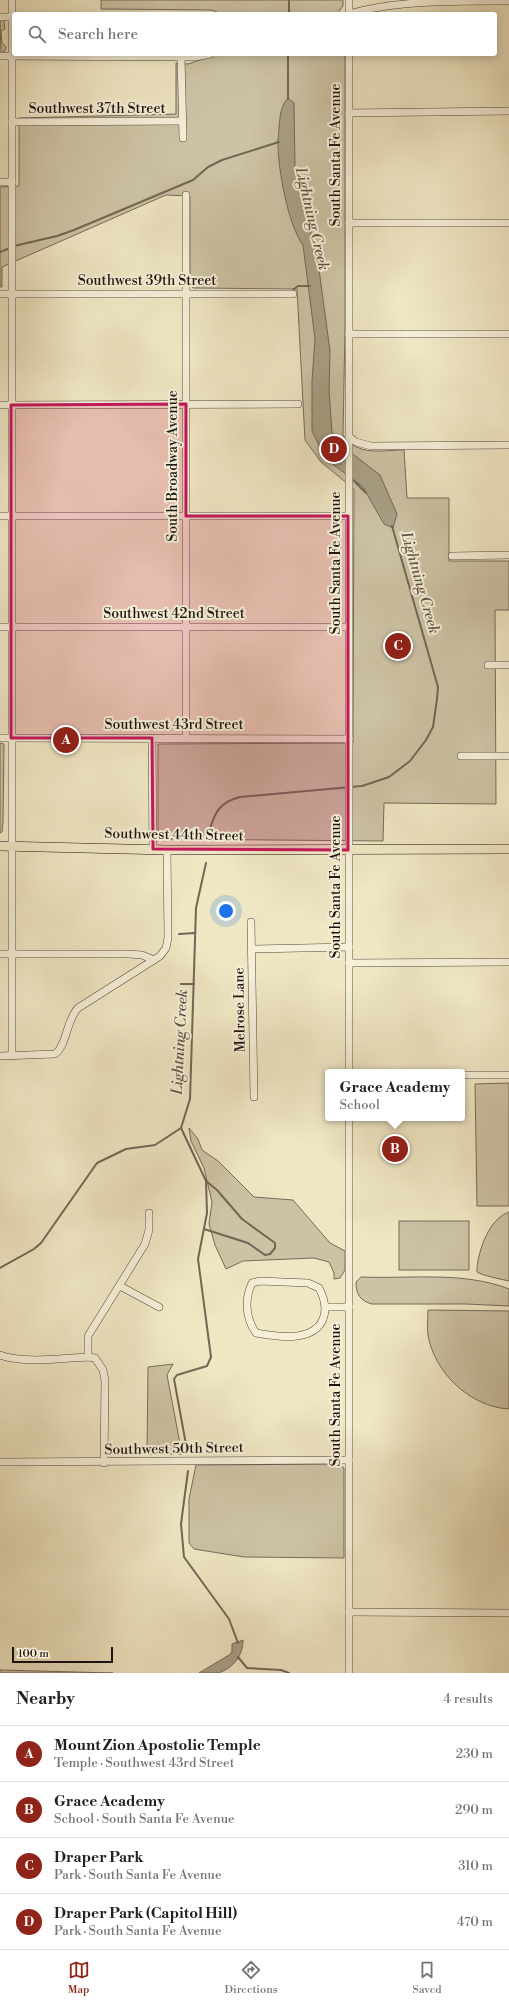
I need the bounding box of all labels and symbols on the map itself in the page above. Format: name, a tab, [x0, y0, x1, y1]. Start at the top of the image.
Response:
street label: South Santa Fe Avenue	[327, 83, 345, 227]
street label: Southwest 37th Street	[29, 100, 165, 118]
water label: Lightning Creek	[291, 165, 333, 273]
street label: Southwest 39th Street	[78, 272, 216, 290]
street label: South Broadway Avenue	[164, 390, 182, 542]
pin: D	[321, 434, 347, 464]
street label: South Santa Fe Avenue	[327, 491, 345, 635]
water label: Lightning Creek	[396, 529, 444, 636]
street label: Southwest 42nd Street	[103, 605, 245, 623]
pin: C	[385, 631, 411, 661]
street label: Southwest 43rd Street	[105, 716, 243, 734]
pin: A	[53, 725, 79, 755]
street label: South Santa Fe Avenue	[327, 815, 345, 959]
street label: Southwest 44th Street	[104, 825, 244, 845]
your location	[216, 901, 236, 921]
street label: Melrose Lane	[230, 967, 250, 1053]
water label: Lightning Creek	[168, 989, 192, 1096]
pin: B	[382, 1134, 408, 1164]
street label: South Santa Fe Avenue	[327, 1323, 345, 1467]
street label: Southwest 50th Street	[104, 1439, 244, 1459]
scale bar	[12, 1645, 113, 1664]

